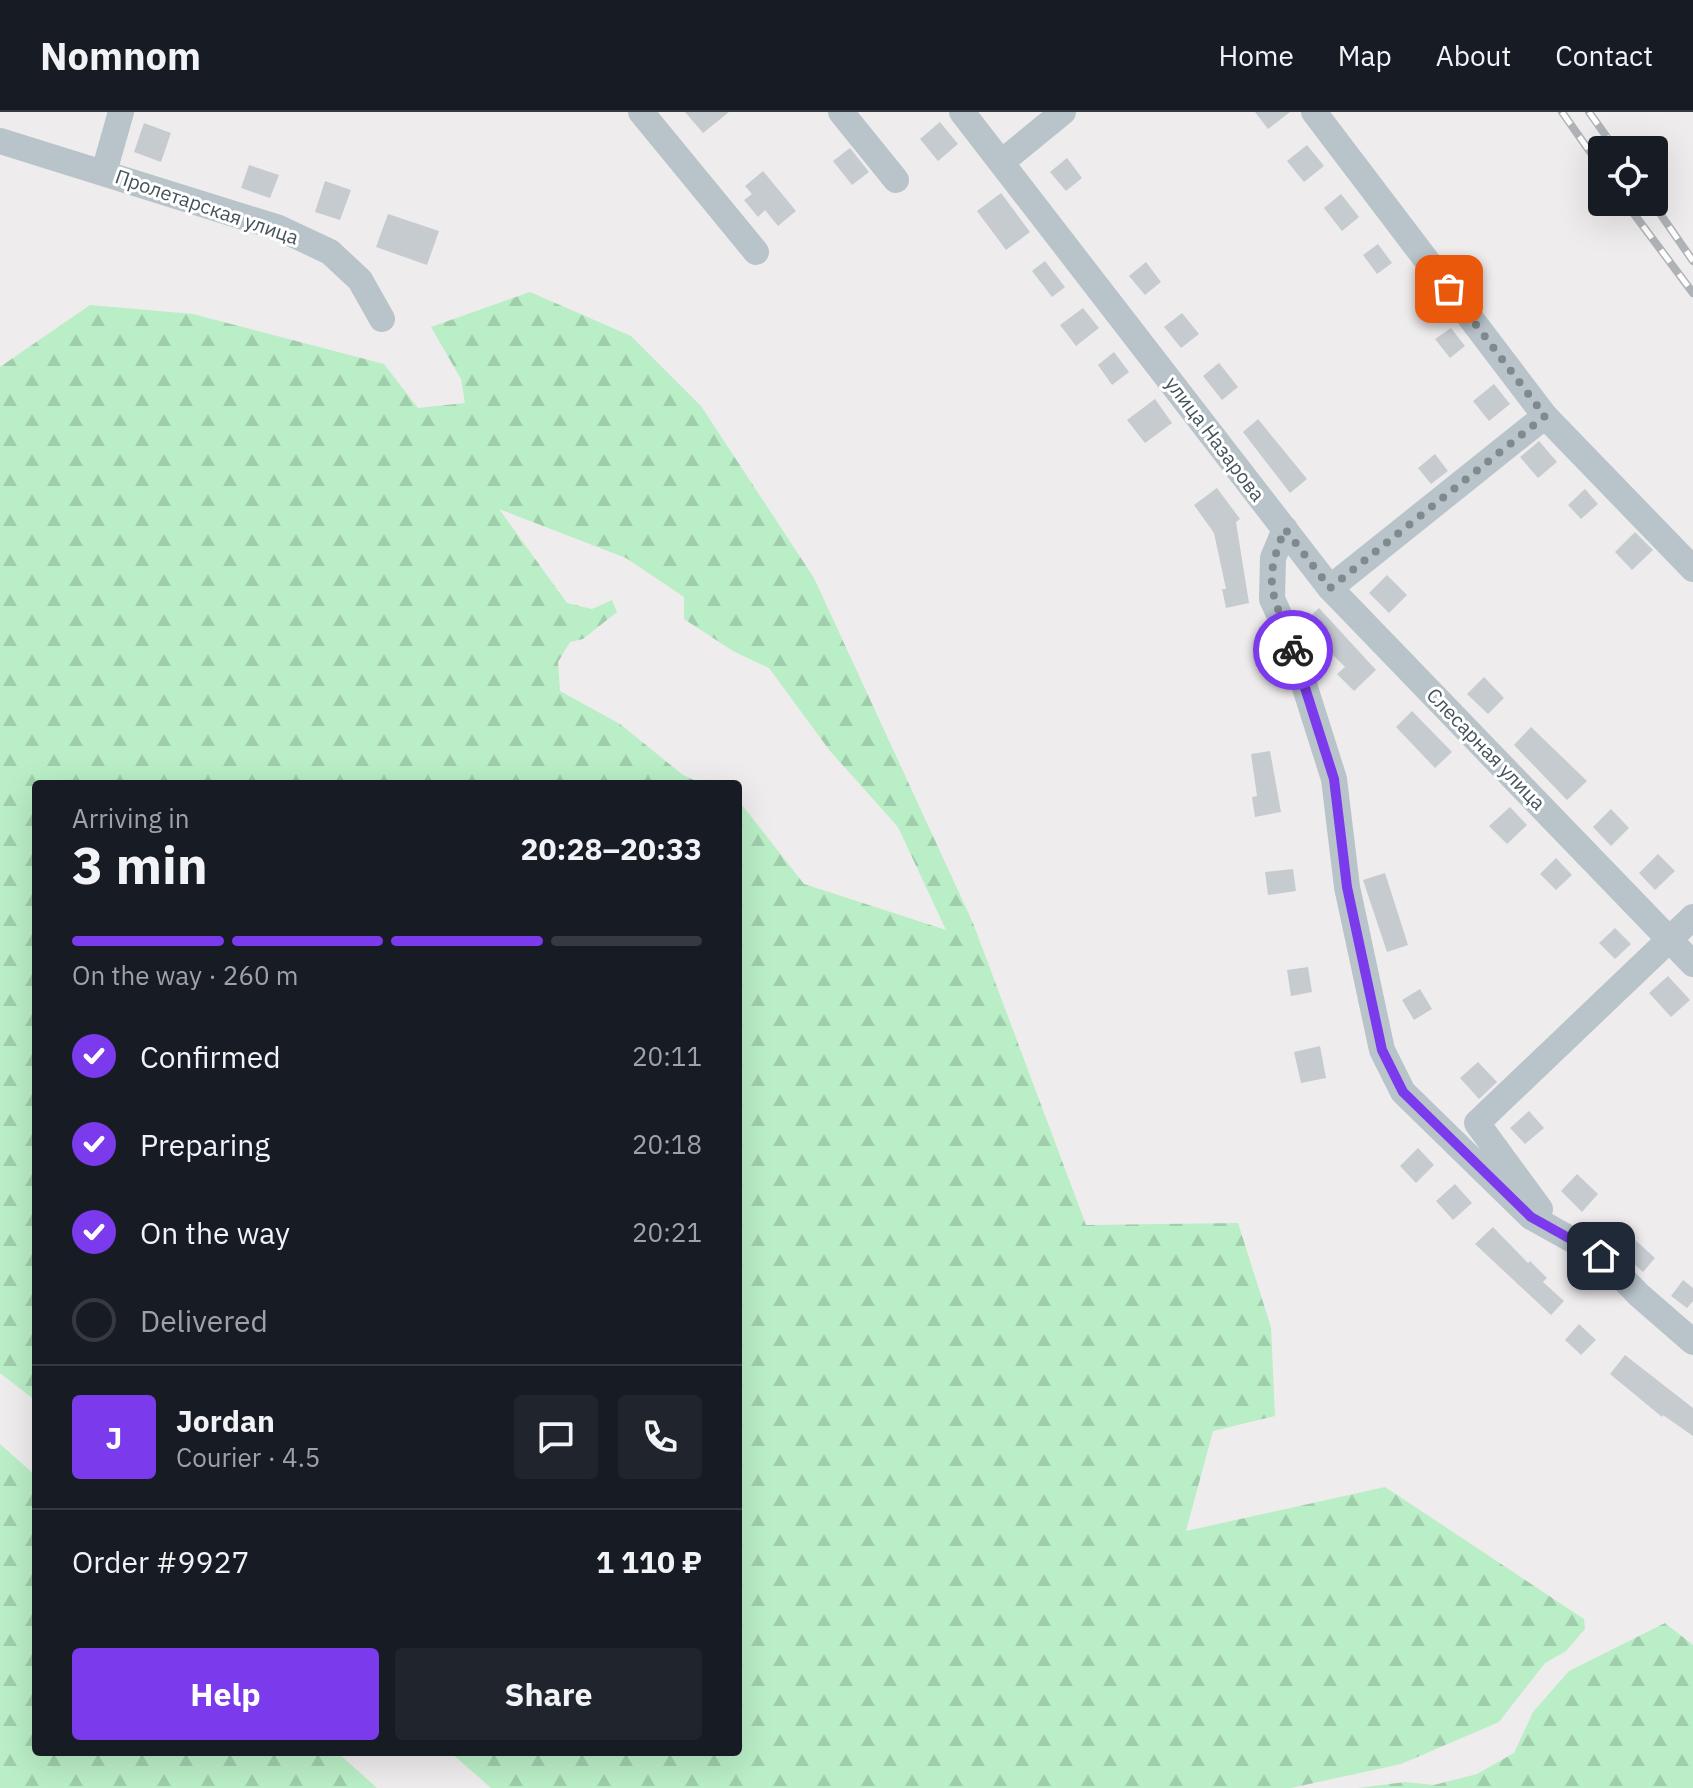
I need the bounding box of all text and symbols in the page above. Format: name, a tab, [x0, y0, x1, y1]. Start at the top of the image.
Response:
text: Nomnom	[40, 31, 201, 80]
text: Home	[1218, 37, 1294, 74]
text: Map	[1338, 37, 1392, 74]
text: About	[1436, 37, 1511, 74]
text: Contact	[1555, 37, 1653, 74]
map controls	[1588, 136, 1668, 216]
button: locate	[1588, 136, 1668, 216]
street label: Пролетарская улица	[112, 162, 303, 251]
pin	[1415, 255, 1483, 323]
icon: bag	[1427, 267, 1471, 311]
street label: улица Назарова	[1159, 371, 1272, 507]
courier	[1253, 610, 1333, 690]
icon: bike	[1271, 628, 1315, 672]
street label: Слесарная улица	[1421, 682, 1552, 816]
text: Arriving in	[72, 801, 189, 835]
text: 20:28–20:33	[521, 829, 702, 868]
text: 3 min	[72, 831, 208, 898]
text: On the way · 260 m	[72, 958, 298, 992]
icon: check	[72, 1034, 116, 1078]
text: Confirmed	[140, 1037, 281, 1076]
text: 20:11	[632, 1039, 702, 1073]
icon: check	[72, 1122, 116, 1166]
text: Preparing	[140, 1125, 270, 1164]
text: 20:18	[632, 1127, 702, 1161]
icon: check	[72, 1210, 116, 1254]
text: On the way	[140, 1213, 290, 1252]
text: 20:21	[632, 1215, 702, 1249]
pin	[1567, 1222, 1635, 1290]
icon: home	[1579, 1234, 1623, 1278]
text: Delivered	[140, 1301, 268, 1340]
button: chat	[514, 1395, 598, 1479]
button: phone	[618, 1395, 702, 1479]
text: Jordan	[176, 1401, 275, 1440]
text: J	[106, 1418, 122, 1457]
text: Courier · 4.5	[176, 1440, 320, 1474]
text: Order #9927	[72, 1542, 249, 1581]
text: 1 110 ₽	[596, 1542, 702, 1581]
button: Help	[72, 1648, 379, 1740]
button: Share	[395, 1648, 702, 1740]

